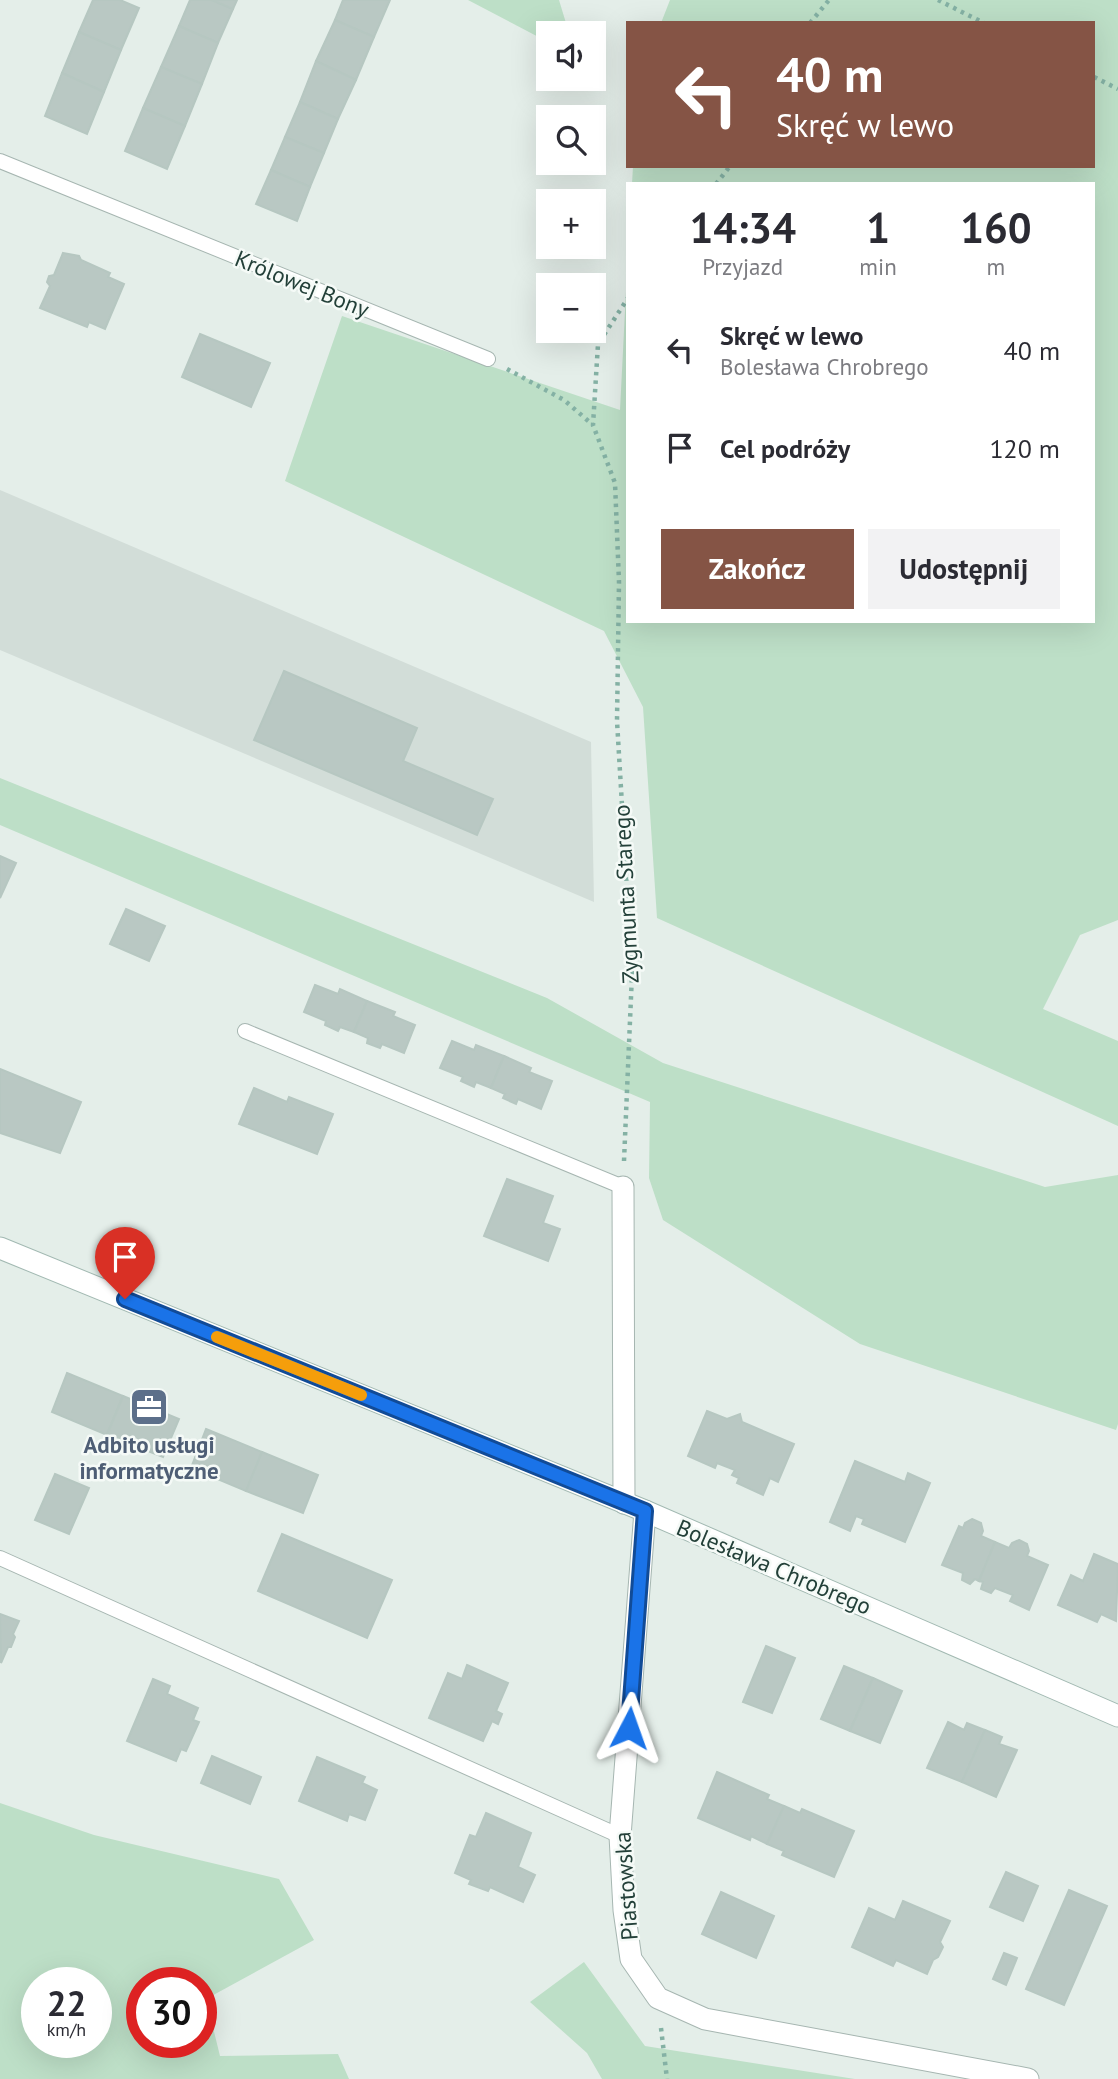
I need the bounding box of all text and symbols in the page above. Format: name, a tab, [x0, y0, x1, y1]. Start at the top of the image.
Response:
map controls	[536, 21, 606, 343]
button: sound	[536, 21, 606, 91]
text: 40 m	[776, 42, 883, 106]
icon: left	[661, 49, 752, 140]
text: Skręć w lewo	[776, 104, 954, 146]
button: search	[536, 105, 606, 175]
button: +	[536, 189, 606, 259]
text: 14:34	[689, 200, 796, 255]
text: 1	[866, 200, 890, 255]
text: 160	[960, 200, 1032, 255]
street label: Królowej Bony	[231, 243, 374, 324]
text: Przyjazd	[702, 252, 783, 281]
text: min	[859, 252, 897, 281]
text: m	[987, 252, 1005, 281]
button: −	[536, 273, 606, 343]
text: Skręć w lewo	[720, 319, 864, 352]
icon: left	[661, 331, 699, 369]
text: 40 m	[1004, 334, 1060, 367]
text: Bolesława Chrobrego	[720, 352, 929, 381]
icon: arrive	[661, 429, 699, 467]
text: Cel podróży	[720, 432, 850, 465]
text: 120 m	[989, 432, 1060, 465]
button: Zakończ	[661, 529, 854, 609]
button: Udostępnij	[868, 529, 1060, 609]
street label: Zygmunta Starego	[606, 804, 645, 984]
pin	[95, 1227, 155, 1299]
icon: arrive	[106, 1238, 144, 1276]
office icon: Adbito usługi informatyczne	[128, 1386, 170, 1428]
place label: Adbito usługi informatyczne	[79, 1430, 219, 1485]
street label: Bolesława Chrobrego	[673, 1512, 876, 1621]
position arrow	[592, 1691, 666, 1765]
street label: Piastowska	[607, 1831, 644, 1941]
speed limit sign: 30	[126, 1967, 217, 2058]
text: 22	[47, 1980, 86, 2026]
text: km/h	[47, 2018, 86, 2041]

